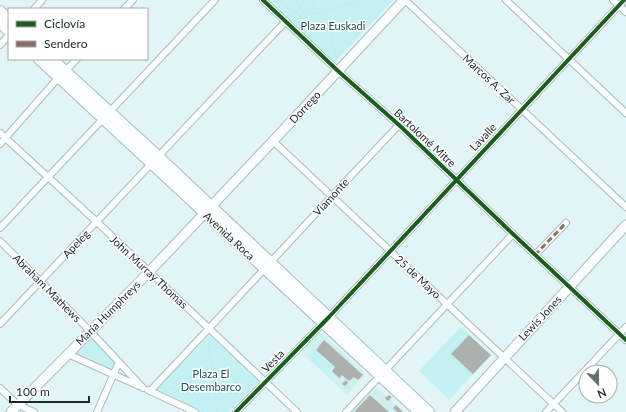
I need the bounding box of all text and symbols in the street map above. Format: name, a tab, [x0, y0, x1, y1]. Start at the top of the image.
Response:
legend	[8, 8, 148, 60]
text: Ciclovía	[44, 16, 85, 31]
park label: Plaza Euskadi	[301, 19, 366, 32]
text: Sendero	[44, 36, 88, 51]
street label: Marcos A. Zar	[460, 51, 518, 106]
street label: Dorrego	[286, 88, 323, 126]
street label: Bartolomé Mitre	[392, 106, 459, 170]
street label: Lavalle	[467, 120, 499, 153]
street label: Viamonte	[310, 175, 351, 218]
street label: Avenida Roca	[201, 209, 258, 263]
street label: Apeleg	[59, 227, 92, 260]
street label: John Murray Thomas	[108, 232, 191, 311]
street label: Abraham Mathews	[11, 251, 84, 325]
street label: 25 de Mayo	[393, 252, 444, 301]
street label: María Humphreys	[73, 277, 143, 348]
street label: Lewis Jones	[515, 292, 564, 343]
street label: Vesta	[259, 347, 287, 375]
north arrow	[578, 364, 618, 404]
park label: Plaza El Desembarco	[181, 367, 241, 393]
scale bar	[10, 378, 89, 404]
text: 100 m	[16, 384, 50, 399]
text: N	[596, 386, 608, 401]

